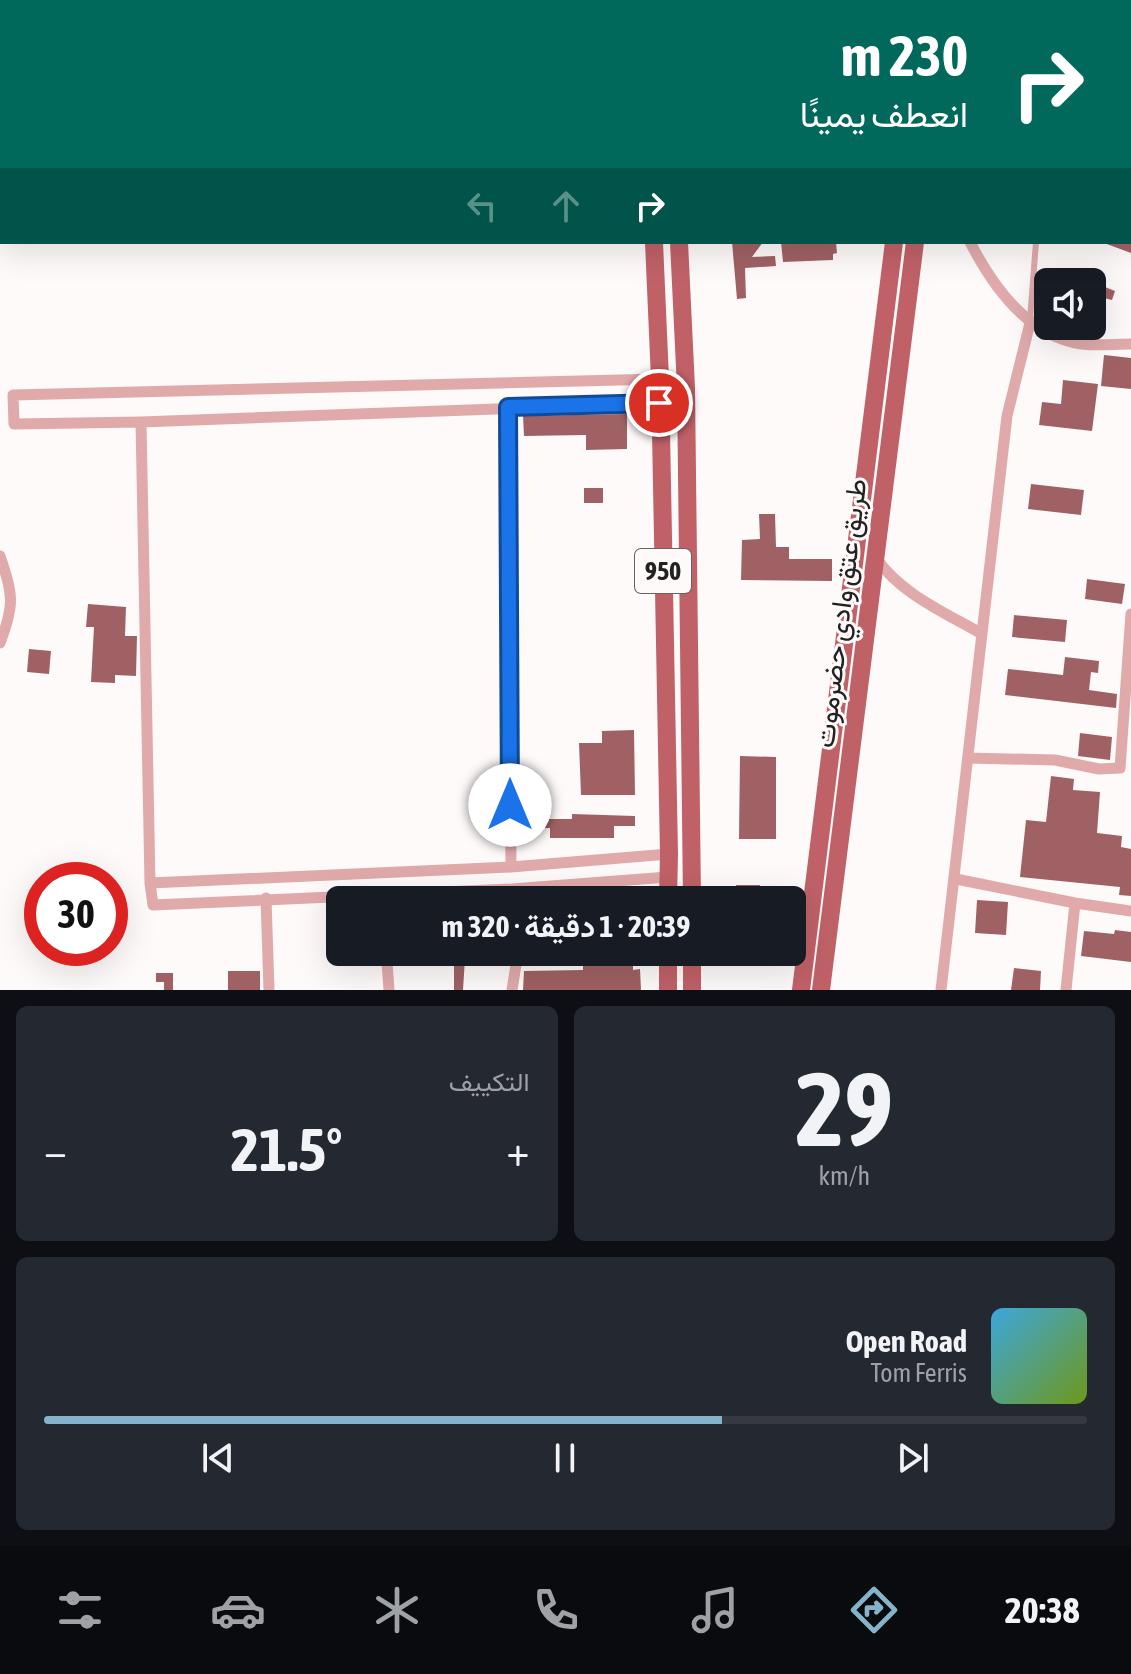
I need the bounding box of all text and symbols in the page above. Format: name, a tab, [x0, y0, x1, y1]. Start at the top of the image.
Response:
text: 230 m	[841, 24, 968, 88]
icon: right	[996, 32, 1100, 136]
text: انعطف يمينًا	[800, 93, 968, 135]
icon: left	[460, 184, 504, 228]
icon: ahead	[544, 184, 588, 228]
icon: right	[628, 184, 672, 228]
map controls	[1034, 268, 1106, 340]
button: sound	[1034, 268, 1106, 340]
pin	[625, 369, 693, 437]
icon: arrive	[637, 381, 681, 425]
street label: طريق عتق وادي حضرموت	[808, 477, 879, 750]
road number: 950	[635, 549, 691, 593]
position arrow	[468, 763, 552, 847]
speed limit sign: 30	[24, 862, 128, 966]
text: 20:39 · 1 دقيقة · 320 m	[442, 909, 690, 943]
text: 29	[795, 1049, 893, 1168]
text: التكييف	[449, 1067, 530, 1097]
text: 21.5°	[231, 1115, 343, 1184]
text: −	[44, 1125, 67, 1175]
text: +	[507, 1125, 530, 1175]
text: km/h	[818, 1161, 870, 1191]
text: Open Road	[846, 1324, 967, 1358]
text: Tom Ferris	[870, 1358, 967, 1388]
icon: previous	[196, 1436, 240, 1480]
icon: pause	[543, 1436, 587, 1480]
icon: next	[891, 1436, 935, 1480]
icon: filters	[52, 1582, 108, 1638]
icon: car	[210, 1582, 266, 1638]
icon: climate	[369, 1582, 425, 1638]
icon: phone	[528, 1582, 584, 1638]
icon: music	[687, 1582, 743, 1638]
icon: directions	[846, 1582, 902, 1638]
text: 20:38	[1005, 1589, 1080, 1631]

